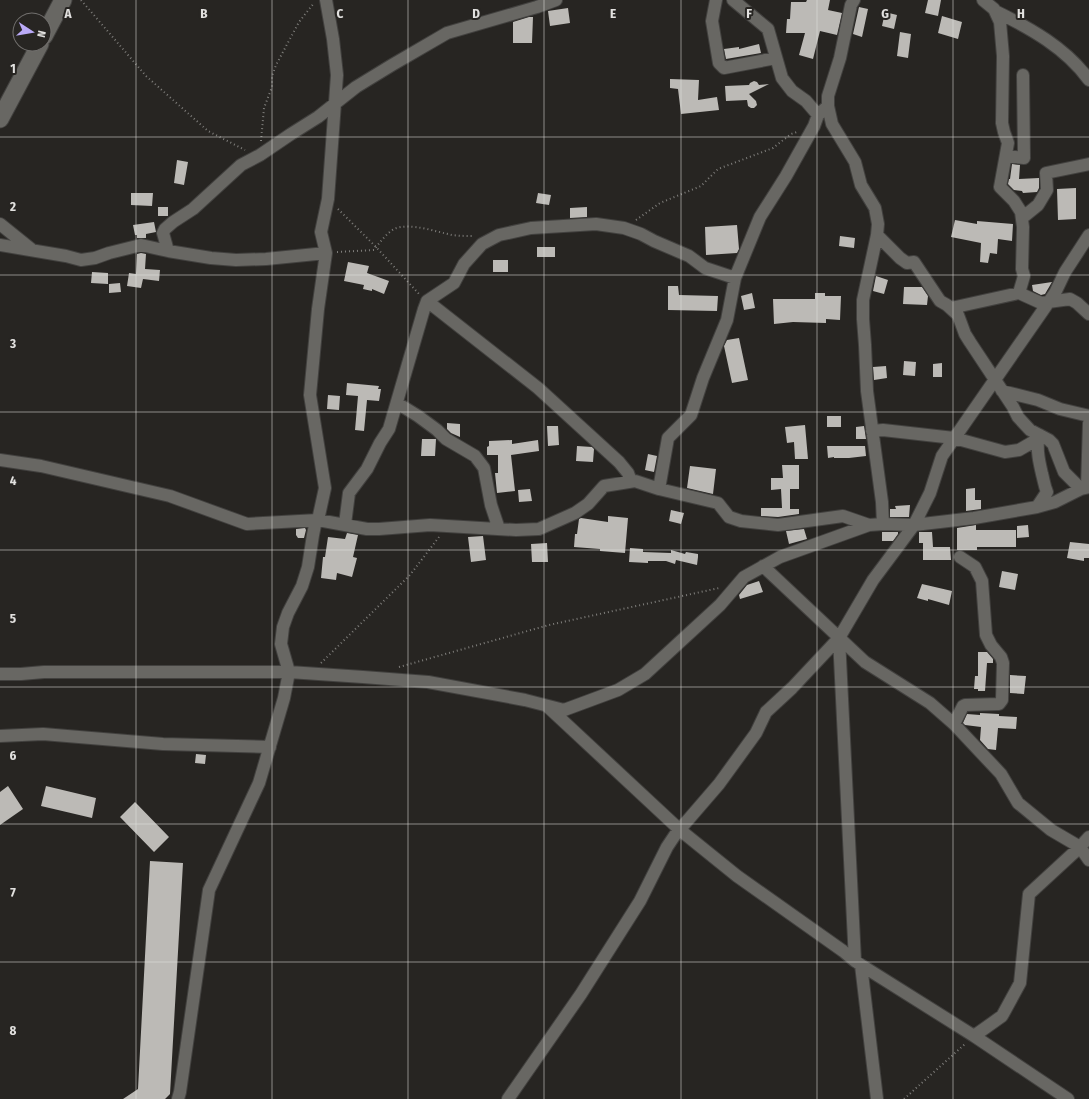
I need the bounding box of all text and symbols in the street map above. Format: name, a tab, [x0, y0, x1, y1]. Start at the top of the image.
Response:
text: A	[63, 6, 72, 21]
text: B	[200, 6, 208, 21]
text: C	[337, 6, 344, 21]
text: D	[472, 6, 480, 21]
text: E	[610, 6, 616, 21]
text: F	[746, 6, 752, 21]
text: G	[881, 6, 889, 21]
text: H	[1017, 6, 1025, 21]
north arrow	[12, 12, 52, 52]
text: N	[34, 29, 48, 39]
text: 1	[10, 61, 16, 76]
text: 2	[9, 199, 16, 214]
text: 3	[9, 336, 16, 351]
text: 4	[10, 473, 17, 488]
text: 5	[10, 611, 16, 626]
text: 6	[10, 748, 17, 763]
text: 7	[10, 885, 16, 900]
text: 8	[10, 1023, 17, 1038]

